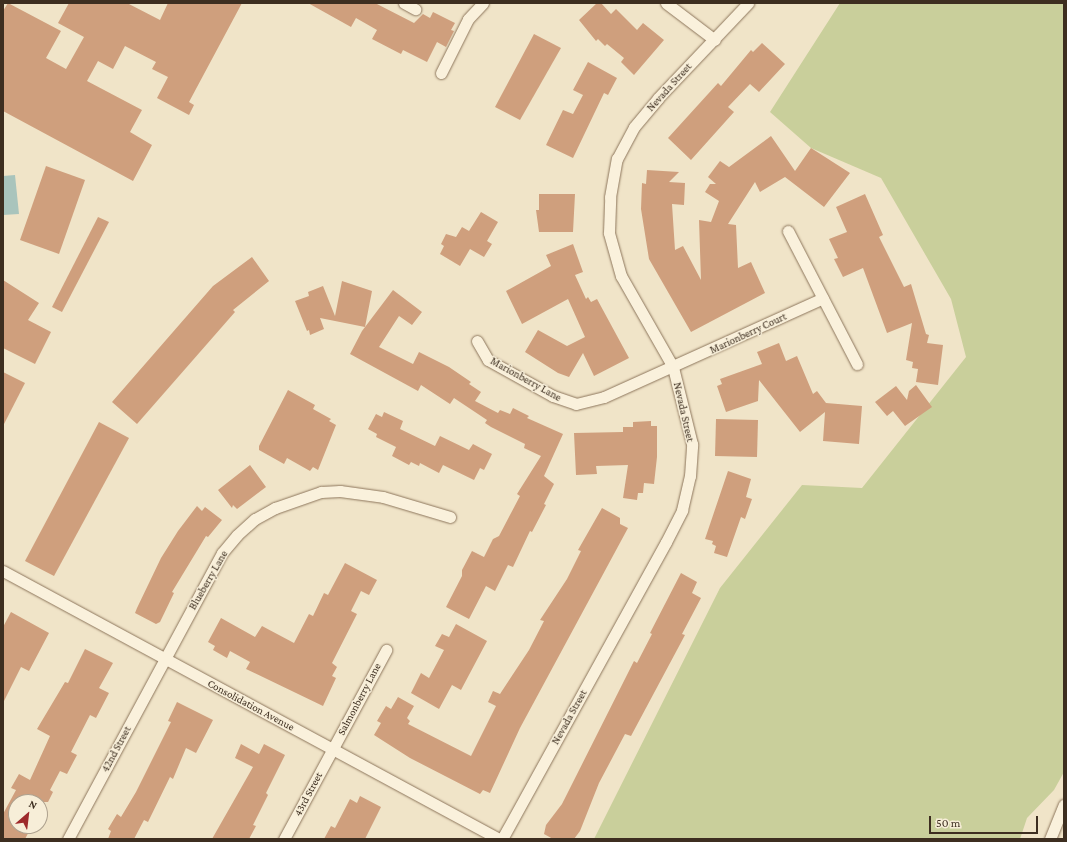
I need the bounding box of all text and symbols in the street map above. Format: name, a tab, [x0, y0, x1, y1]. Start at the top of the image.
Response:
street label: Nevada Street	[644, 60, 694, 114]
street label: Marionberry Court	[708, 309, 788, 357]
street label: Marionberry Lane	[488, 354, 564, 404]
street label: Nevada Street	[671, 381, 697, 443]
street label: Blueberry Lane	[186, 548, 230, 612]
street label: Salmonberry Lane	[334, 661, 384, 737]
street label: Consolidation Avenue	[205, 677, 297, 733]
street label: Nevada Street	[548, 687, 590, 747]
street label: 42nd Street	[98, 724, 134, 774]
street label: 43rd Street	[291, 770, 325, 818]
north arrow	[8, 794, 48, 834]
text: N	[27, 797, 39, 811]
scale bar	[931, 808, 1040, 834]
text: 50 m	[936, 816, 960, 830]

